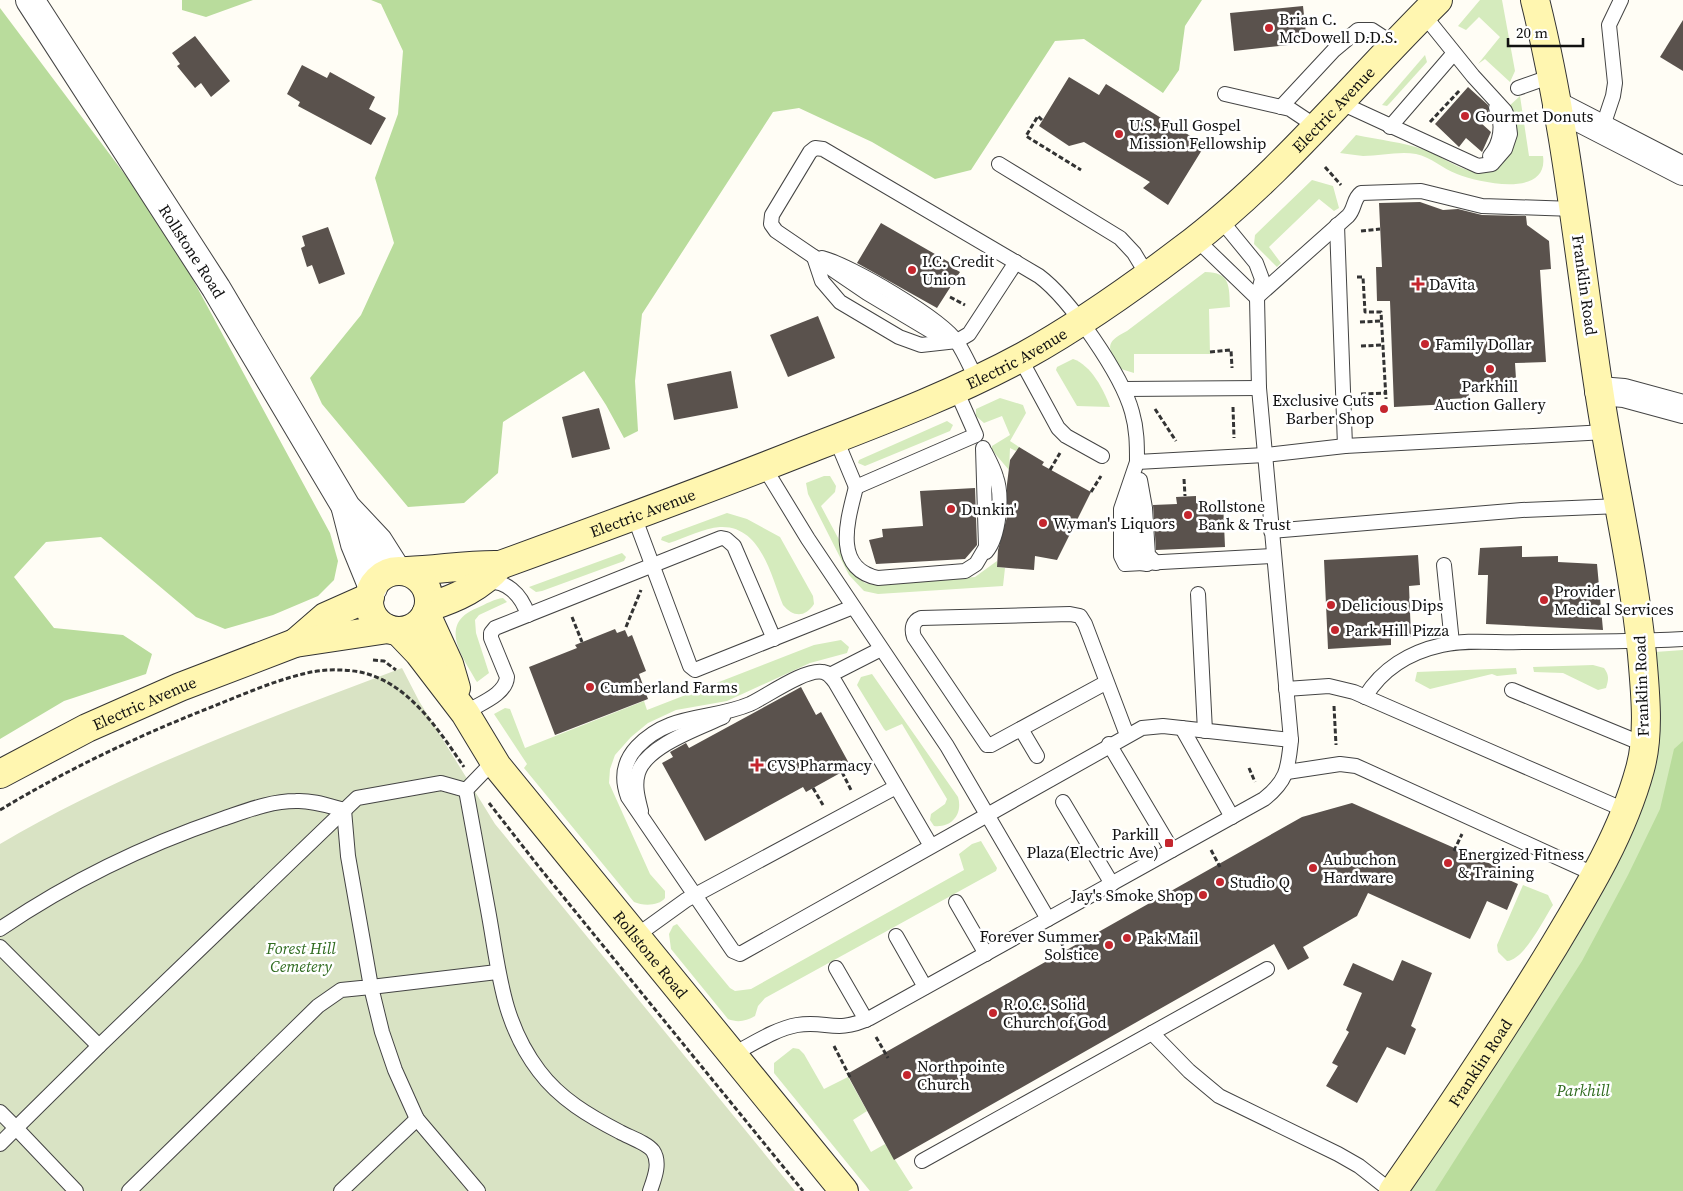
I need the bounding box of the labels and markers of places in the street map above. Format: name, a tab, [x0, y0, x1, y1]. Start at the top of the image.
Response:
place label: Brian C. McDowell D.D.S.	[1279, 8, 1398, 48]
marker: Brian C. McDowell D.D.S.	[1263, 22, 1275, 34]
place label: Gourmet Donuts	[1475, 105, 1593, 127]
marker: Gourmet Donuts	[1459, 110, 1471, 122]
place label: U.S. Full Gospel Mission Fellowship	[1129, 114, 1266, 154]
marker: U.S. Full Gospel Mission Fellowship	[1113, 128, 1125, 140]
place label: I.C. Credit Union	[922, 250, 995, 290]
marker: I.C. Credit Union	[906, 264, 918, 276]
place label: DaVita	[1429, 273, 1476, 295]
marker: DaVita	[1411, 277, 1425, 291]
place label: Family Dollar	[1435, 333, 1532, 355]
marker: Family Dollar	[1419, 338, 1431, 350]
marker: Parkhill Auction Gallery	[1484, 363, 1496, 375]
place label: Parkhill Auction Gallery	[1434, 375, 1546, 415]
place label: Exclusive Cuts Barber Shop	[1272, 389, 1374, 429]
marker: Exclusive Cuts Barber Shop	[1378, 403, 1390, 415]
place label: Rollstone Bank & Trust	[1198, 495, 1291, 535]
place label: Dunkin'	[961, 498, 1017, 520]
marker: Dunkin'	[945, 503, 957, 515]
marker: Rollstone Bank & Trust	[1182, 509, 1194, 521]
place label: Wyman's Liquors	[1053, 512, 1175, 534]
marker: Wyman's Liquors	[1037, 517, 1049, 529]
place label: Provider Medical Services	[1554, 580, 1674, 620]
place label: Delicious Dips	[1341, 594, 1443, 616]
marker: Provider Medical Services	[1538, 594, 1550, 606]
marker: Delicious Dips	[1325, 599, 1337, 611]
place label: Park Hill Pizza	[1345, 619, 1450, 641]
marker: Park Hill Pizza	[1329, 624, 1341, 636]
place label: Cumberland Farms	[600, 676, 738, 698]
marker: Cumberland Farms	[584, 681, 596, 693]
place label: CVS Pharmacy	[767, 754, 873, 776]
marker: CVS Pharmacy	[751, 759, 763, 771]
place label: Parkill Plaza(Electric Ave)	[1026, 823, 1159, 863]
marker: Parkill Plaza(Electric Ave)	[1163, 837, 1175, 849]
place label: Energized Fitness & Training	[1458, 843, 1584, 883]
place label: Aubuchon Hardware	[1323, 848, 1397, 888]
marker: Energized Fitness & Training	[1442, 857, 1454, 869]
marker: Aubuchon Hardware	[1307, 862, 1319, 874]
place label: Studio Q	[1230, 871, 1290, 893]
marker: Studio Q	[1214, 876, 1226, 888]
place label: Jay's Smoke Shop	[1070, 884, 1193, 906]
marker: Jay's Smoke Shop	[1197, 889, 1209, 901]
place label: Forever Summer Solstice	[979, 925, 1099, 965]
place label: Pak Mail	[1137, 927, 1199, 949]
marker: Pak Mail	[1121, 932, 1133, 944]
marker: Forever Summer Solstice	[1103, 939, 1115, 951]
place label: R.O.C. Solid Church of God	[1003, 993, 1107, 1033]
marker: R.O.C. Solid Church of God	[987, 1007, 999, 1019]
place label: Northpointe Church	[917, 1055, 1005, 1095]
marker: Northpointe Church	[901, 1069, 913, 1081]

